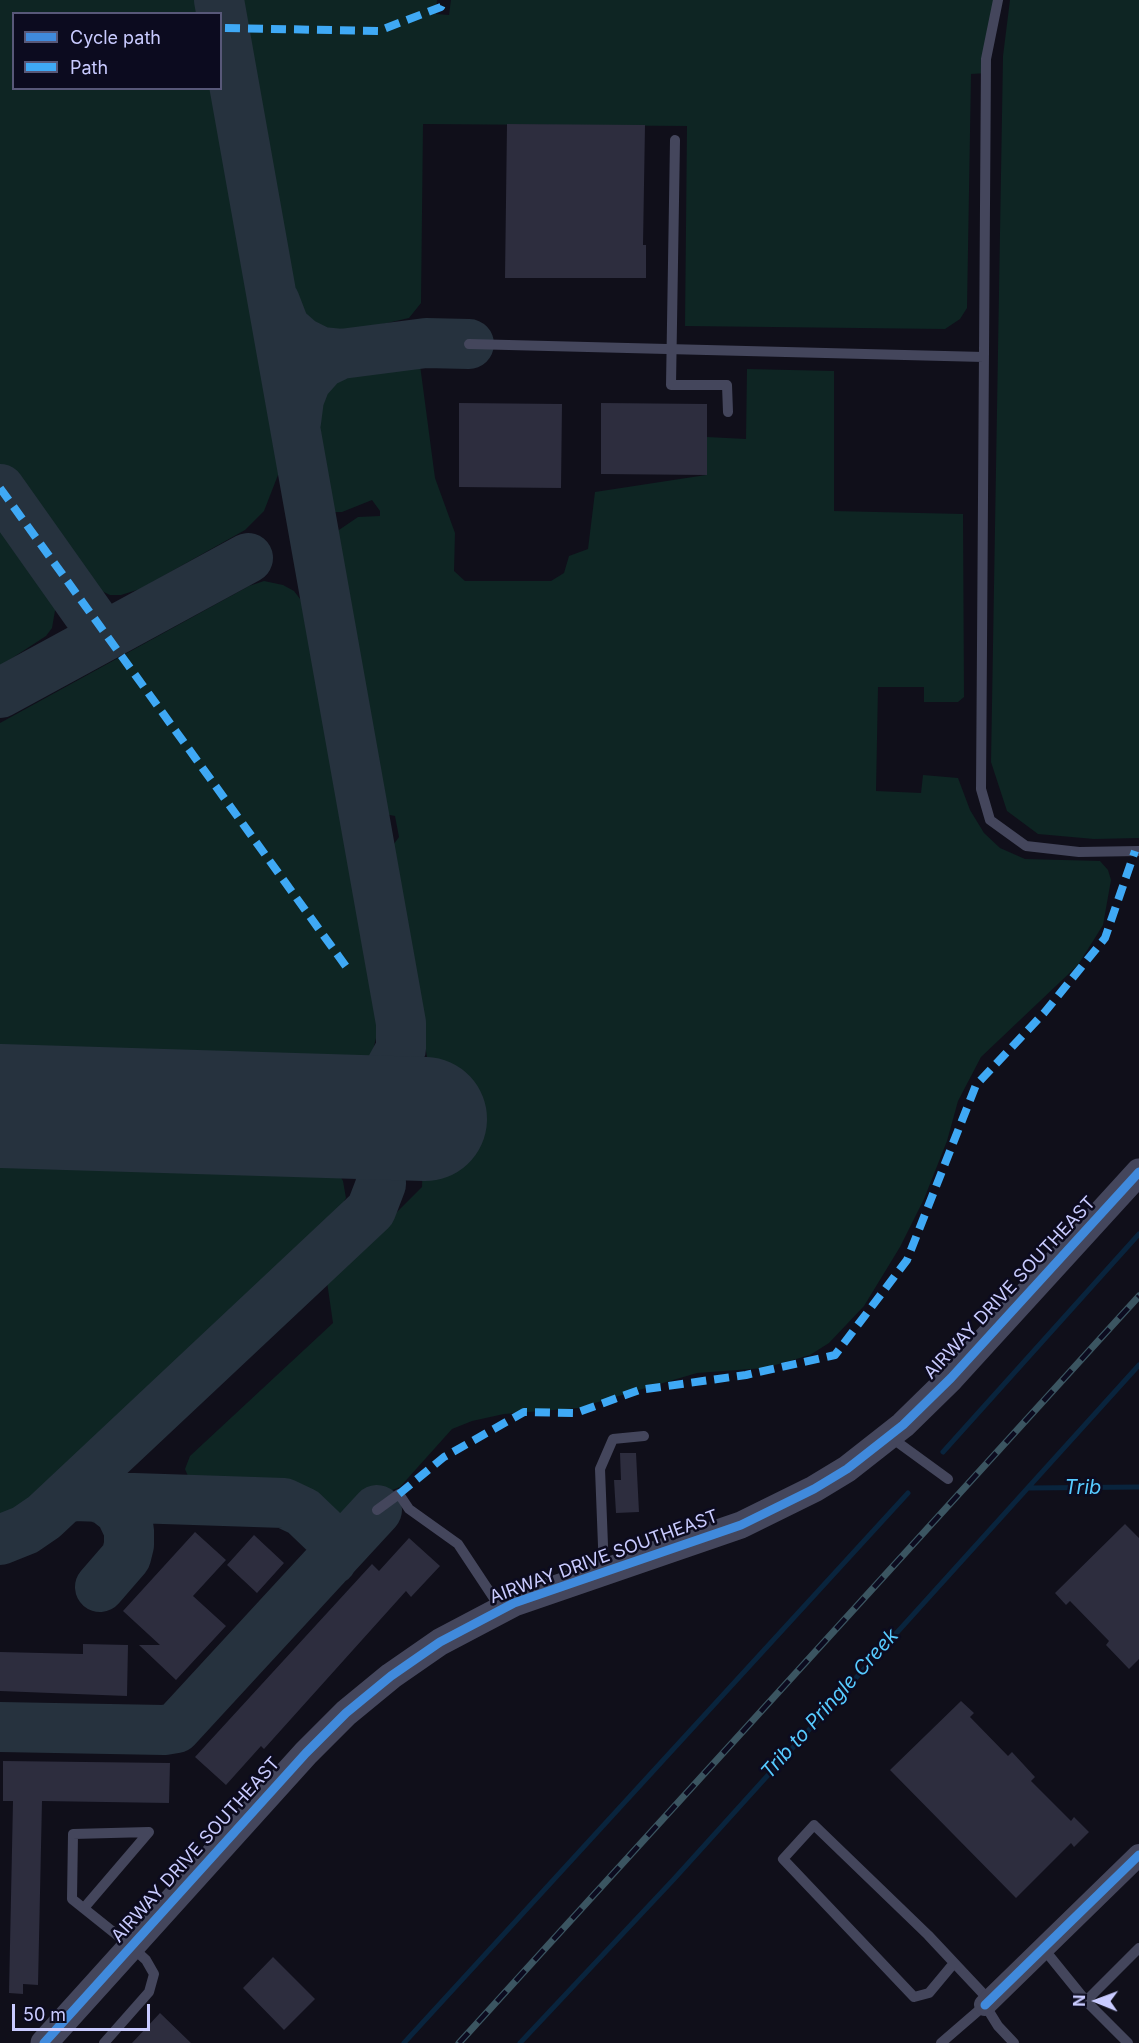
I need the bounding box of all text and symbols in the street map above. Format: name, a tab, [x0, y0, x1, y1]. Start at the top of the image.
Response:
legend	[12, 12, 222, 90]
text: Cycle path	[70, 27, 161, 48]
text: Path	[70, 57, 108, 78]
street label: AIRWAY DRIVE SOUTHEAST	[920, 1192, 1100, 1384]
water label: Trib	[1065, 1476, 1101, 1500]
street label: AIRWAY DRIVE SOUTHEAST	[487, 1506, 721, 1608]
water label: Trib to Pringle Creek	[756, 1624, 904, 1784]
street label: AIRWAY DRIVE SOUTHEAST	[107, 1753, 285, 1947]
north arrow	[1067, 1971, 1127, 2031]
scale bar	[15, 1992, 153, 2030]
text: N	[1069, 1994, 1089, 2007]
text: 50 m	[23, 2004, 66, 2025]

